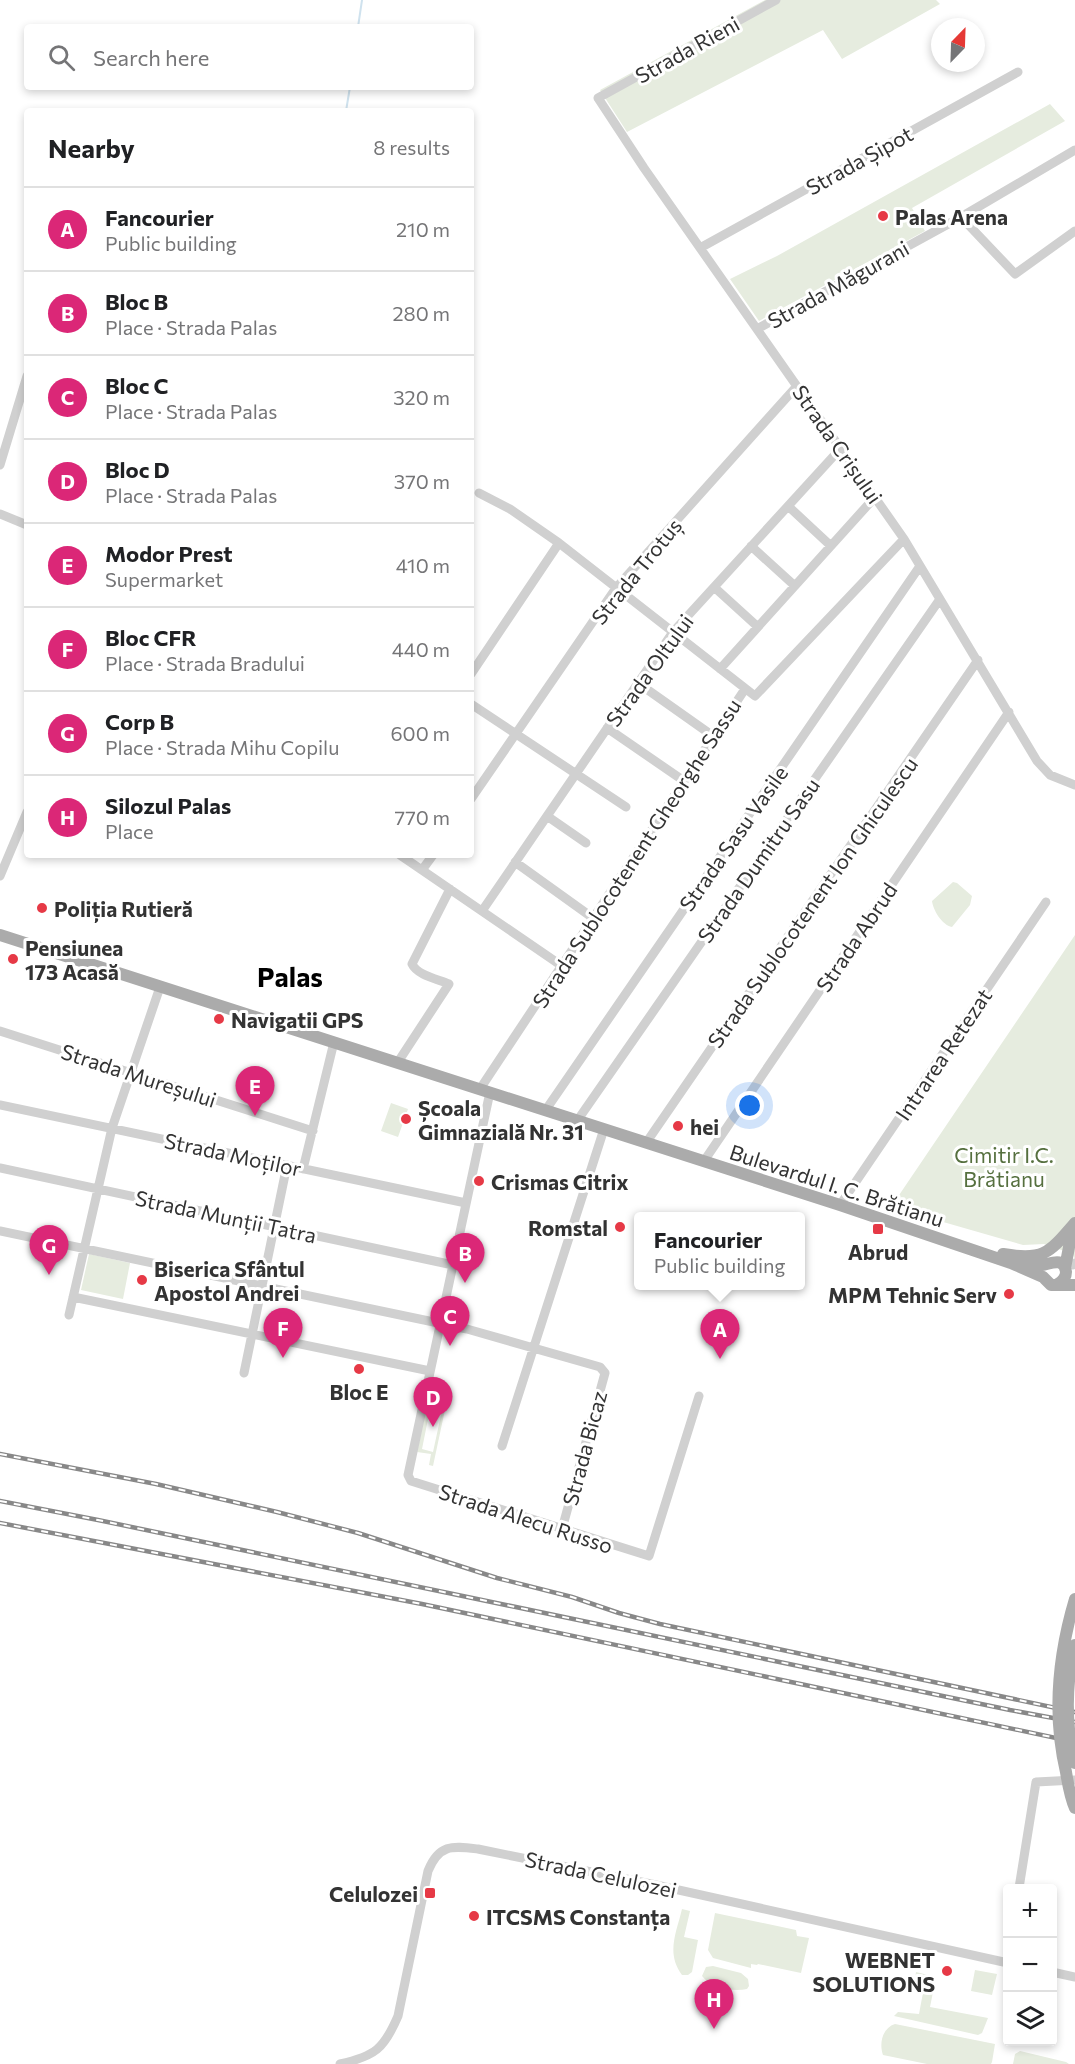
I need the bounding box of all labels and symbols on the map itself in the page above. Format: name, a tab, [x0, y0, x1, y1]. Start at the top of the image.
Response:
street label: Strada Rieni	[631, 10, 743, 88]
north arrow	[931, 18, 985, 72]
street label: Strada Șipot	[801, 120, 918, 201]
place label: Palas Arena	[895, 204, 1008, 229]
marker: Palas Arena	[876, 209, 890, 223]
street label: Strada Măgurani	[763, 235, 913, 333]
street label: Strada Crișului	[786, 380, 888, 509]
street label: Strada Trotuș	[586, 513, 688, 630]
street label: Strada Oltului	[600, 609, 698, 731]
street label: Strada Sublocotenent Gheorghe Sassu	[527, 694, 745, 1012]
street label: Strada Sublocotenent Ion Ghiculescu	[702, 752, 922, 1052]
street label: Strada Sasu Vasile	[674, 761, 792, 915]
street label: Strada Dumitru Sasu	[692, 773, 824, 947]
street label: Strada Abrud	[810, 878, 902, 996]
place label: Poliția Rutieră	[54, 896, 193, 923]
marker: Poliția Rutieră	[35, 901, 49, 915]
place label: Pensiunea 173 Acasă	[25, 935, 123, 984]
marker: Pensiunea 173 Acasă	[6, 952, 20, 966]
district label: Palas	[257, 960, 323, 993]
street label: Intrarea Retezat	[890, 983, 996, 1125]
place label: Navigatii GPS	[231, 1007, 363, 1032]
marker: Navigatii GPS	[212, 1012, 226, 1026]
street label: Strada Mureșului	[58, 1038, 220, 1114]
pin: E	[236, 1066, 274, 1116]
your location	[735, 1091, 764, 1120]
place label: Școala Gimnazială Nr. 31	[418, 1095, 584, 1144]
marker: Școala Gimnazială Nr. 31	[399, 1112, 413, 1126]
place label: hei	[690, 1114, 719, 1139]
marker: hei	[671, 1119, 685, 1133]
street label: Strada Moților	[162, 1127, 304, 1183]
street label: Bulevardul I. C. Brătianu	[727, 1139, 947, 1231]
park label: Cimitir I.C. Brătianu	[954, 1142, 1054, 1191]
place label: Crismas Citrix	[491, 1169, 628, 1194]
marker: Crismas Citrix	[472, 1174, 486, 1188]
street label: Strada Munții Tatra	[133, 1185, 319, 1249]
place label: Romstal	[528, 1215, 608, 1240]
marker: Romstal	[613, 1220, 627, 1234]
marker: Abrud	[871, 1222, 885, 1236]
pin: G	[29, 1226, 68, 1275]
pin: B	[446, 1234, 484, 1283]
place label: Abrud	[848, 1239, 908, 1264]
place label: Biserica Sfântul Apostol Andrei	[154, 1256, 305, 1305]
marker: Biserica Sfântul Apostol Andrei	[135, 1273, 149, 1287]
place label: MPM Tehnic Serv	[828, 1282, 998, 1307]
marker: MPM Tehnic Serv	[1002, 1287, 1016, 1301]
pin: C	[430, 1296, 470, 1346]
pin: F	[264, 1308, 302, 1358]
pin: A	[700, 1310, 740, 1359]
marker: Bloc E	[352, 1362, 366, 1376]
pin: D	[414, 1378, 452, 1427]
place label: Bloc E	[330, 1379, 388, 1404]
street label: Strada Bicaz	[557, 1388, 611, 1508]
street label: Strada Alecu Russo	[436, 1478, 616, 1558]
street label: Strada Celulozei	[523, 1846, 679, 1902]
place label: Celulozei	[329, 1881, 418, 1906]
marker: Celulozei	[423, 1886, 437, 1900]
place label: ITCSMS Constanța	[486, 1904, 670, 1931]
marker: ITCSMS Constanța	[467, 1909, 481, 1923]
place label: WEBNET SOLUTIONS	[812, 1947, 935, 1996]
marker: WEBNET SOLUTIONS	[940, 1964, 954, 1978]
pin: H	[694, 1980, 734, 2029]

